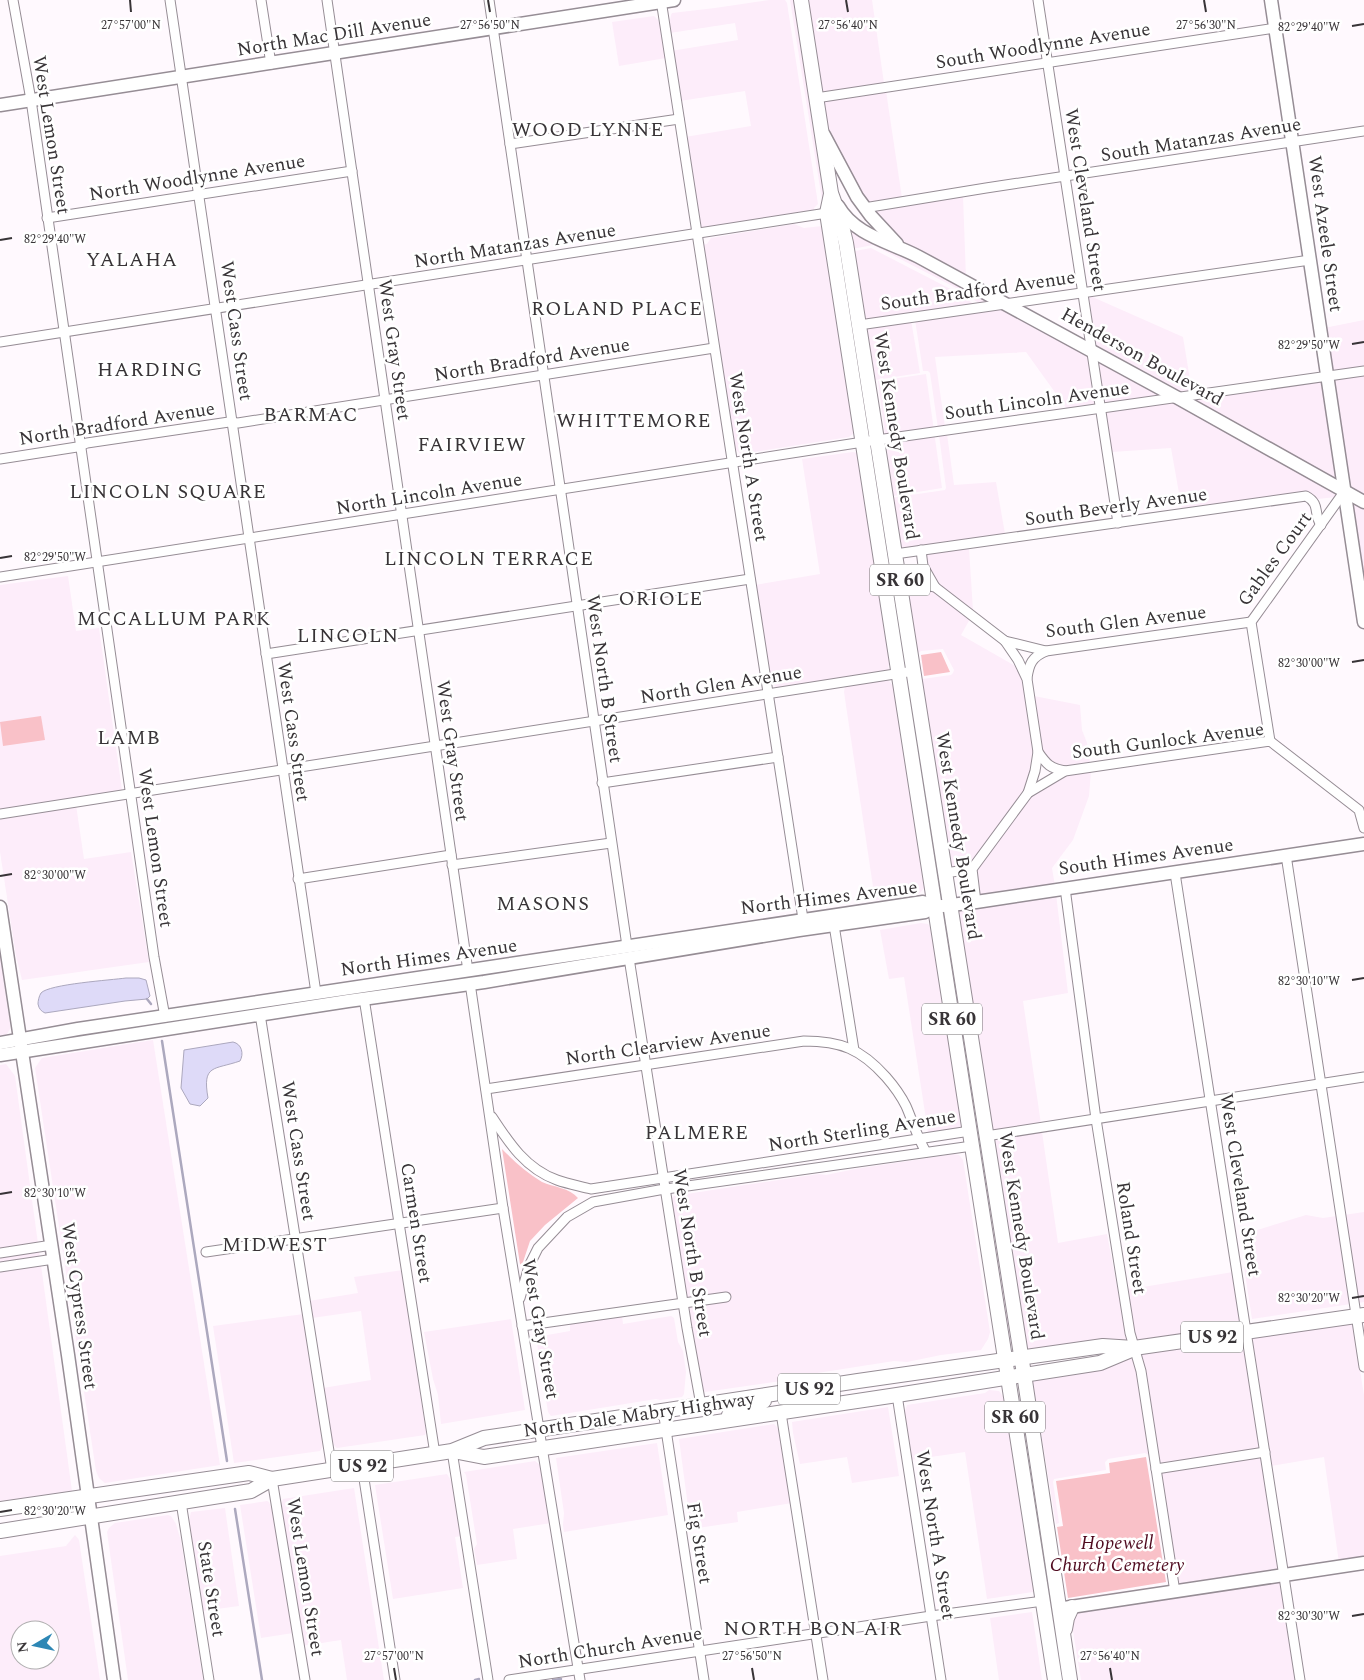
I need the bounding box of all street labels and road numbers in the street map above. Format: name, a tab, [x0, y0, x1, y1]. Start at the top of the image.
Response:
street label: North Mac Dill Avenue	[235, 5, 433, 65]
street label: South Woodlynne Avenue	[934, 15, 1152, 77]
street label: West Lemon Street	[24, 54, 78, 217]
street label: West Cleveland Street	[1056, 106, 1114, 294]
street label: South Matanzas Avenue	[1099, 110, 1303, 170]
street label: North Woodlynne Avenue	[87, 147, 307, 209]
street label: West Azeele Street	[1300, 154, 1350, 314]
street label: North Matanzas Avenue	[412, 216, 618, 276]
street label: West Cass Street	[212, 259, 260, 403]
street label: South Bradford Avenue	[879, 263, 1077, 319]
street label: West Gray Street	[370, 278, 418, 423]
street label: Henderson Boulevard	[1055, 300, 1229, 414]
street label: North Bradford Avenue	[432, 330, 632, 390]
street label: West Kennedy Boulevard	[865, 330, 927, 542]
street label: West North A Street	[720, 370, 776, 544]
street label: South Lincoln Avenue	[943, 374, 1131, 428]
street label: North Bradford Avenue	[17, 394, 217, 454]
street label: North Lincoln Avenue	[334, 465, 524, 523]
street label: South Beverly Avenue	[1023, 480, 1209, 534]
street label: Gables Court	[1231, 505, 1320, 612]
road number: SR 60	[870, 564, 930, 596]
street label: West North B Street	[578, 593, 630, 765]
street label: South Glen Avenue	[1044, 598, 1208, 646]
street label: North Glen Avenue	[638, 658, 804, 712]
street label: West Cass Street	[269, 660, 317, 804]
street label: West Gray Street	[428, 679, 476, 824]
street label: South Gunlock Avenue	[1070, 715, 1266, 767]
street label: West Kennedy Boulevard	[927, 730, 989, 942]
street label: West Lemon Street	[129, 767, 181, 930]
street label: South Himes Avenue	[1057, 830, 1235, 884]
street label: North Himes Avenue	[739, 873, 919, 923]
street label: North Himes Avenue	[339, 931, 519, 985]
road number: SR 60	[922, 1004, 982, 1034]
street label: North Clearview Avenue	[563, 1016, 773, 1074]
street label: West Cass Street	[273, 1079, 323, 1223]
street label: West Cleveland Street	[1211, 1091, 1269, 1279]
street label: North Sterling Avenue	[766, 1102, 958, 1160]
street label: West Kennedy Boulevard	[990, 1130, 1052, 1342]
street label: Carmen Street	[392, 1161, 440, 1286]
street label: West North B Street	[664, 1167, 720, 1339]
street label: Roland Street	[1108, 1179, 1154, 1297]
street label: West Cypress Street	[53, 1221, 105, 1392]
street label: West Gray Street	[513, 1256, 567, 1402]
road number: US 92	[1181, 1321, 1243, 1352]
road number: US 92	[778, 1374, 840, 1405]
street label: North Dale Mabry Highway	[521, 1384, 757, 1446]
road number: SR 60	[985, 1401, 1045, 1432]
street label: West North A Street	[907, 1448, 963, 1622]
road number: US 92	[331, 1450, 393, 1482]
street label: West Lemon Street	[278, 1496, 332, 1659]
street label: Fig Street	[678, 1500, 720, 1586]
street label: State Street	[189, 1539, 233, 1639]
street label: North Church Avenue	[516, 1619, 704, 1677]

